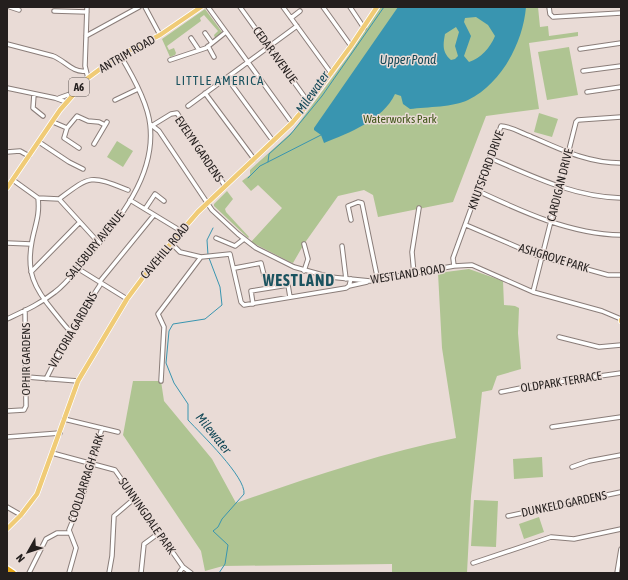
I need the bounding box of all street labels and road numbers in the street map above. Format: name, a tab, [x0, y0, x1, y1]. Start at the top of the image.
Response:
street label: CEDAR AVENUE	[250, 24, 300, 86]
street label: ANTRIM ROAD	[96, 32, 158, 76]
road number: A6	[69, 78, 89, 96]
street label: EVELYN GARDENS	[172, 114, 226, 184]
street label: KNUTSFORD DRIVE	[465, 128, 507, 212]
street label: CARDIGAN DRIVE	[544, 147, 576, 223]
street label: SALISBURY AVENUE	[63, 207, 127, 283]
street label: CAVEHILL ROAD	[138, 220, 193, 282]
street label: ASHGROVE PARK	[517, 241, 591, 275]
street label: WESTLAND ROAD	[370, 261, 447, 287]
street label: VICTORIA GARDENS	[46, 290, 100, 370]
street label: OPHIR GARDENS	[19, 323, 33, 395]
street label: OLDPARK TERRACE	[519, 369, 603, 395]
street label: COOLDARRAGH PARK	[65, 432, 107, 524]
street label: SUNNINGDALE PARK	[115, 475, 179, 557]
street label: DUNKELD GARDENS	[520, 488, 608, 520]

